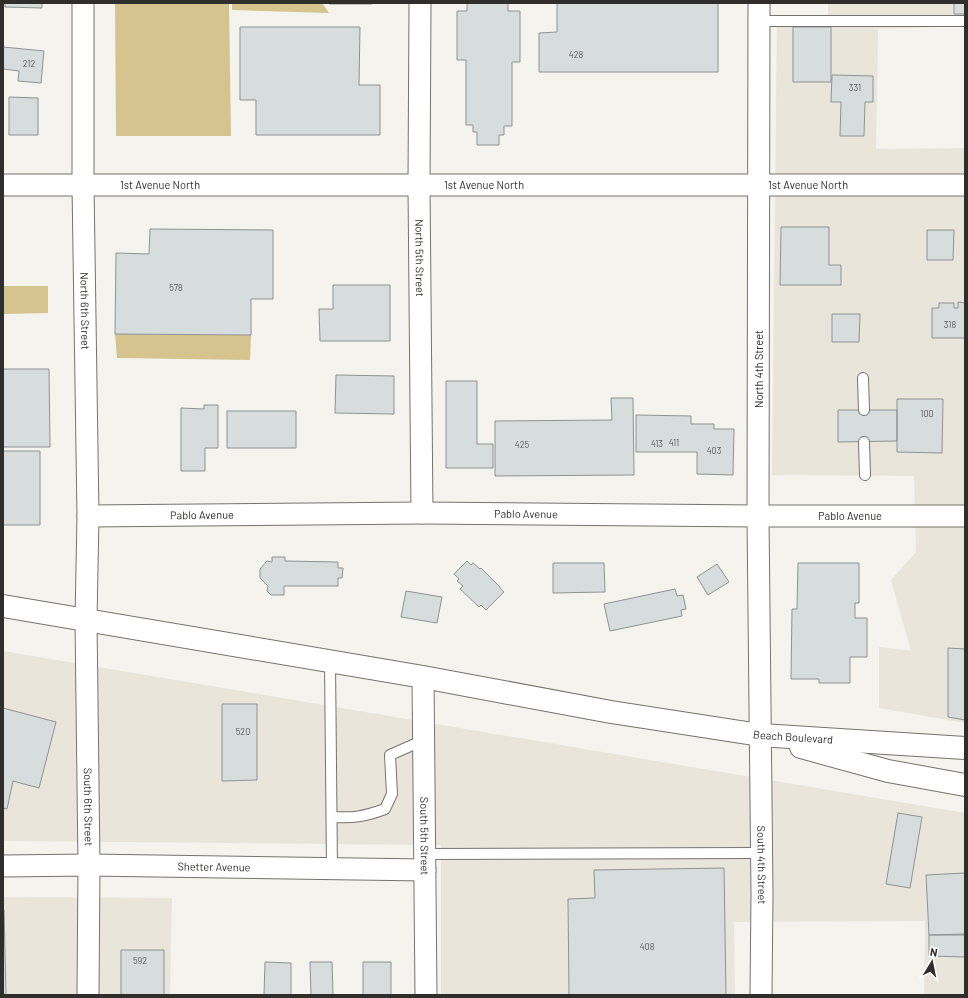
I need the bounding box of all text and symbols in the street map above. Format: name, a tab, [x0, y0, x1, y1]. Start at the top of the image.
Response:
house number: 428	[569, 49, 584, 60]
house number: 212	[23, 58, 36, 69]
house number: 331	[849, 82, 861, 93]
street label: 1st Avenue North	[120, 178, 200, 191]
street label: 1st Avenue North	[444, 178, 524, 191]
street label: 1st Avenue North	[768, 178, 848, 191]
street label: North 5th Street	[413, 219, 427, 297]
street label: North 6th Street	[78, 272, 92, 350]
house number: 578	[169, 282, 183, 293]
house number: 318	[944, 319, 957, 330]
street label: North 4th Street	[752, 330, 765, 408]
house number: 100	[920, 408, 934, 419]
house number: 411	[669, 437, 679, 448]
house number: 413	[651, 438, 663, 449]
house number: 425	[515, 439, 530, 450]
house number: 403	[707, 445, 722, 456]
street label: Pablo Avenue	[494, 507, 558, 520]
street label: Pablo Avenue	[170, 508, 234, 521]
street label: Pablo Avenue	[818, 509, 882, 522]
house number: 520	[236, 726, 250, 737]
street label: Beach Boulevard	[752, 727, 833, 746]
street label: South 6th Street	[82, 768, 96, 846]
street label: South 5th Street	[418, 797, 432, 875]
street label: South 4th Street	[755, 826, 769, 904]
street label: Shetter Avenue	[177, 859, 251, 873]
house number: 408	[640, 941, 655, 952]
north arrow	[912, 942, 952, 982]
text: N	[929, 945, 939, 959]
house number: 592	[133, 955, 147, 966]

